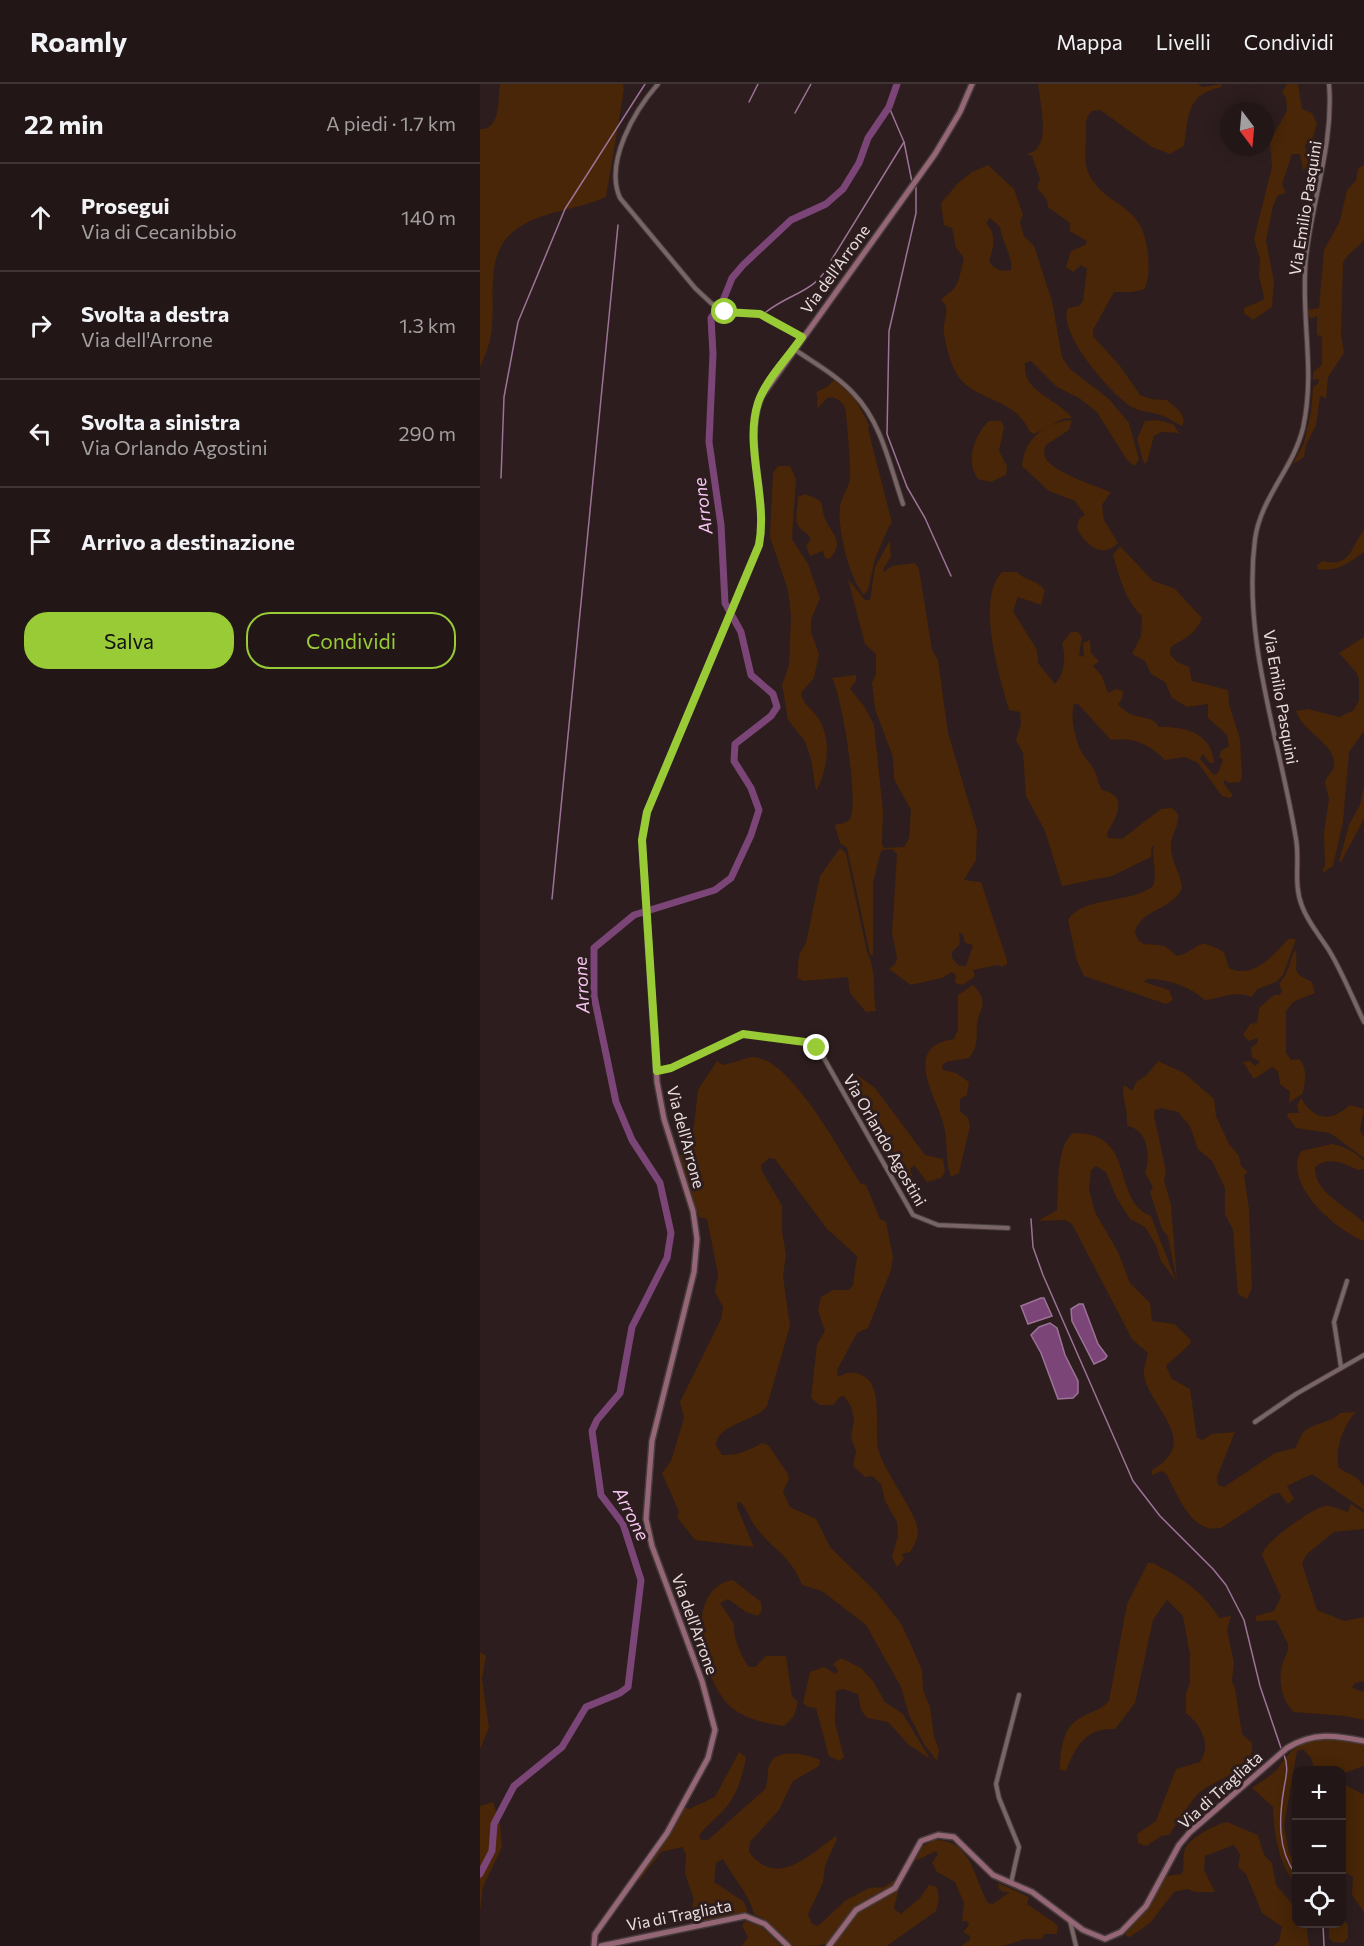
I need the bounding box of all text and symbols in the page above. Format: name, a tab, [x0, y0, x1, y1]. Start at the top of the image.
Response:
text: Roamly	[30, 24, 127, 58]
text: Mappa	[1056, 29, 1123, 54]
text: Livelli	[1156, 29, 1211, 54]
text: Condividi	[1244, 29, 1334, 54]
north arrow	[1220, 102, 1274, 156]
text: 22 min	[24, 108, 104, 139]
text: A piedi · 1.7 km	[326, 111, 456, 135]
street label: Via Emilio Pasquini	[1284, 139, 1325, 277]
text: Prosegui	[81, 192, 170, 219]
icon: ahead	[24, 201, 57, 234]
text: 140 m	[401, 205, 456, 229]
text: Via di Cecanibbio	[81, 219, 237, 243]
street label: Via dell'Arrone	[796, 220, 873, 317]
route start	[711, 298, 737, 324]
text: Svolta a destra	[81, 300, 229, 327]
icon: right	[24, 309, 57, 342]
text: 1.3 km	[399, 313, 456, 337]
text: Via dell'Arrone	[81, 327, 213, 351]
text: Svolta a sinistra	[81, 408, 240, 435]
icon: left	[24, 417, 57, 450]
text: 290 m	[398, 421, 456, 445]
text: Via Orlando Agostini	[81, 435, 268, 459]
water label: Arrone	[688, 476, 717, 537]
icon: arrive	[24, 525, 57, 558]
text: Arrivo a destinazione	[81, 528, 295, 555]
button: Salva	[24, 612, 234, 669]
button: Condividi	[246, 612, 456, 669]
street label: Via Emilio Pasquini	[1260, 628, 1303, 766]
water label: Arrone	[568, 955, 594, 1015]
route end	[803, 1034, 829, 1060]
street label: Via Orlando Agostini	[840, 1070, 931, 1209]
street label: Via dell'Arrone	[664, 1084, 709, 1190]
water label: Arrone	[609, 1482, 655, 1544]
street label: Via dell'Arrone	[669, 1571, 722, 1677]
street label: Via di Tragliata	[1174, 1747, 1266, 1832]
map controls	[1292, 1766, 1346, 1928]
button: +	[1292, 1766, 1346, 1820]
button: −	[1292, 1820, 1346, 1874]
button: locate	[1292, 1874, 1346, 1928]
street label: Via di Tragliata	[625, 1895, 733, 1934]

